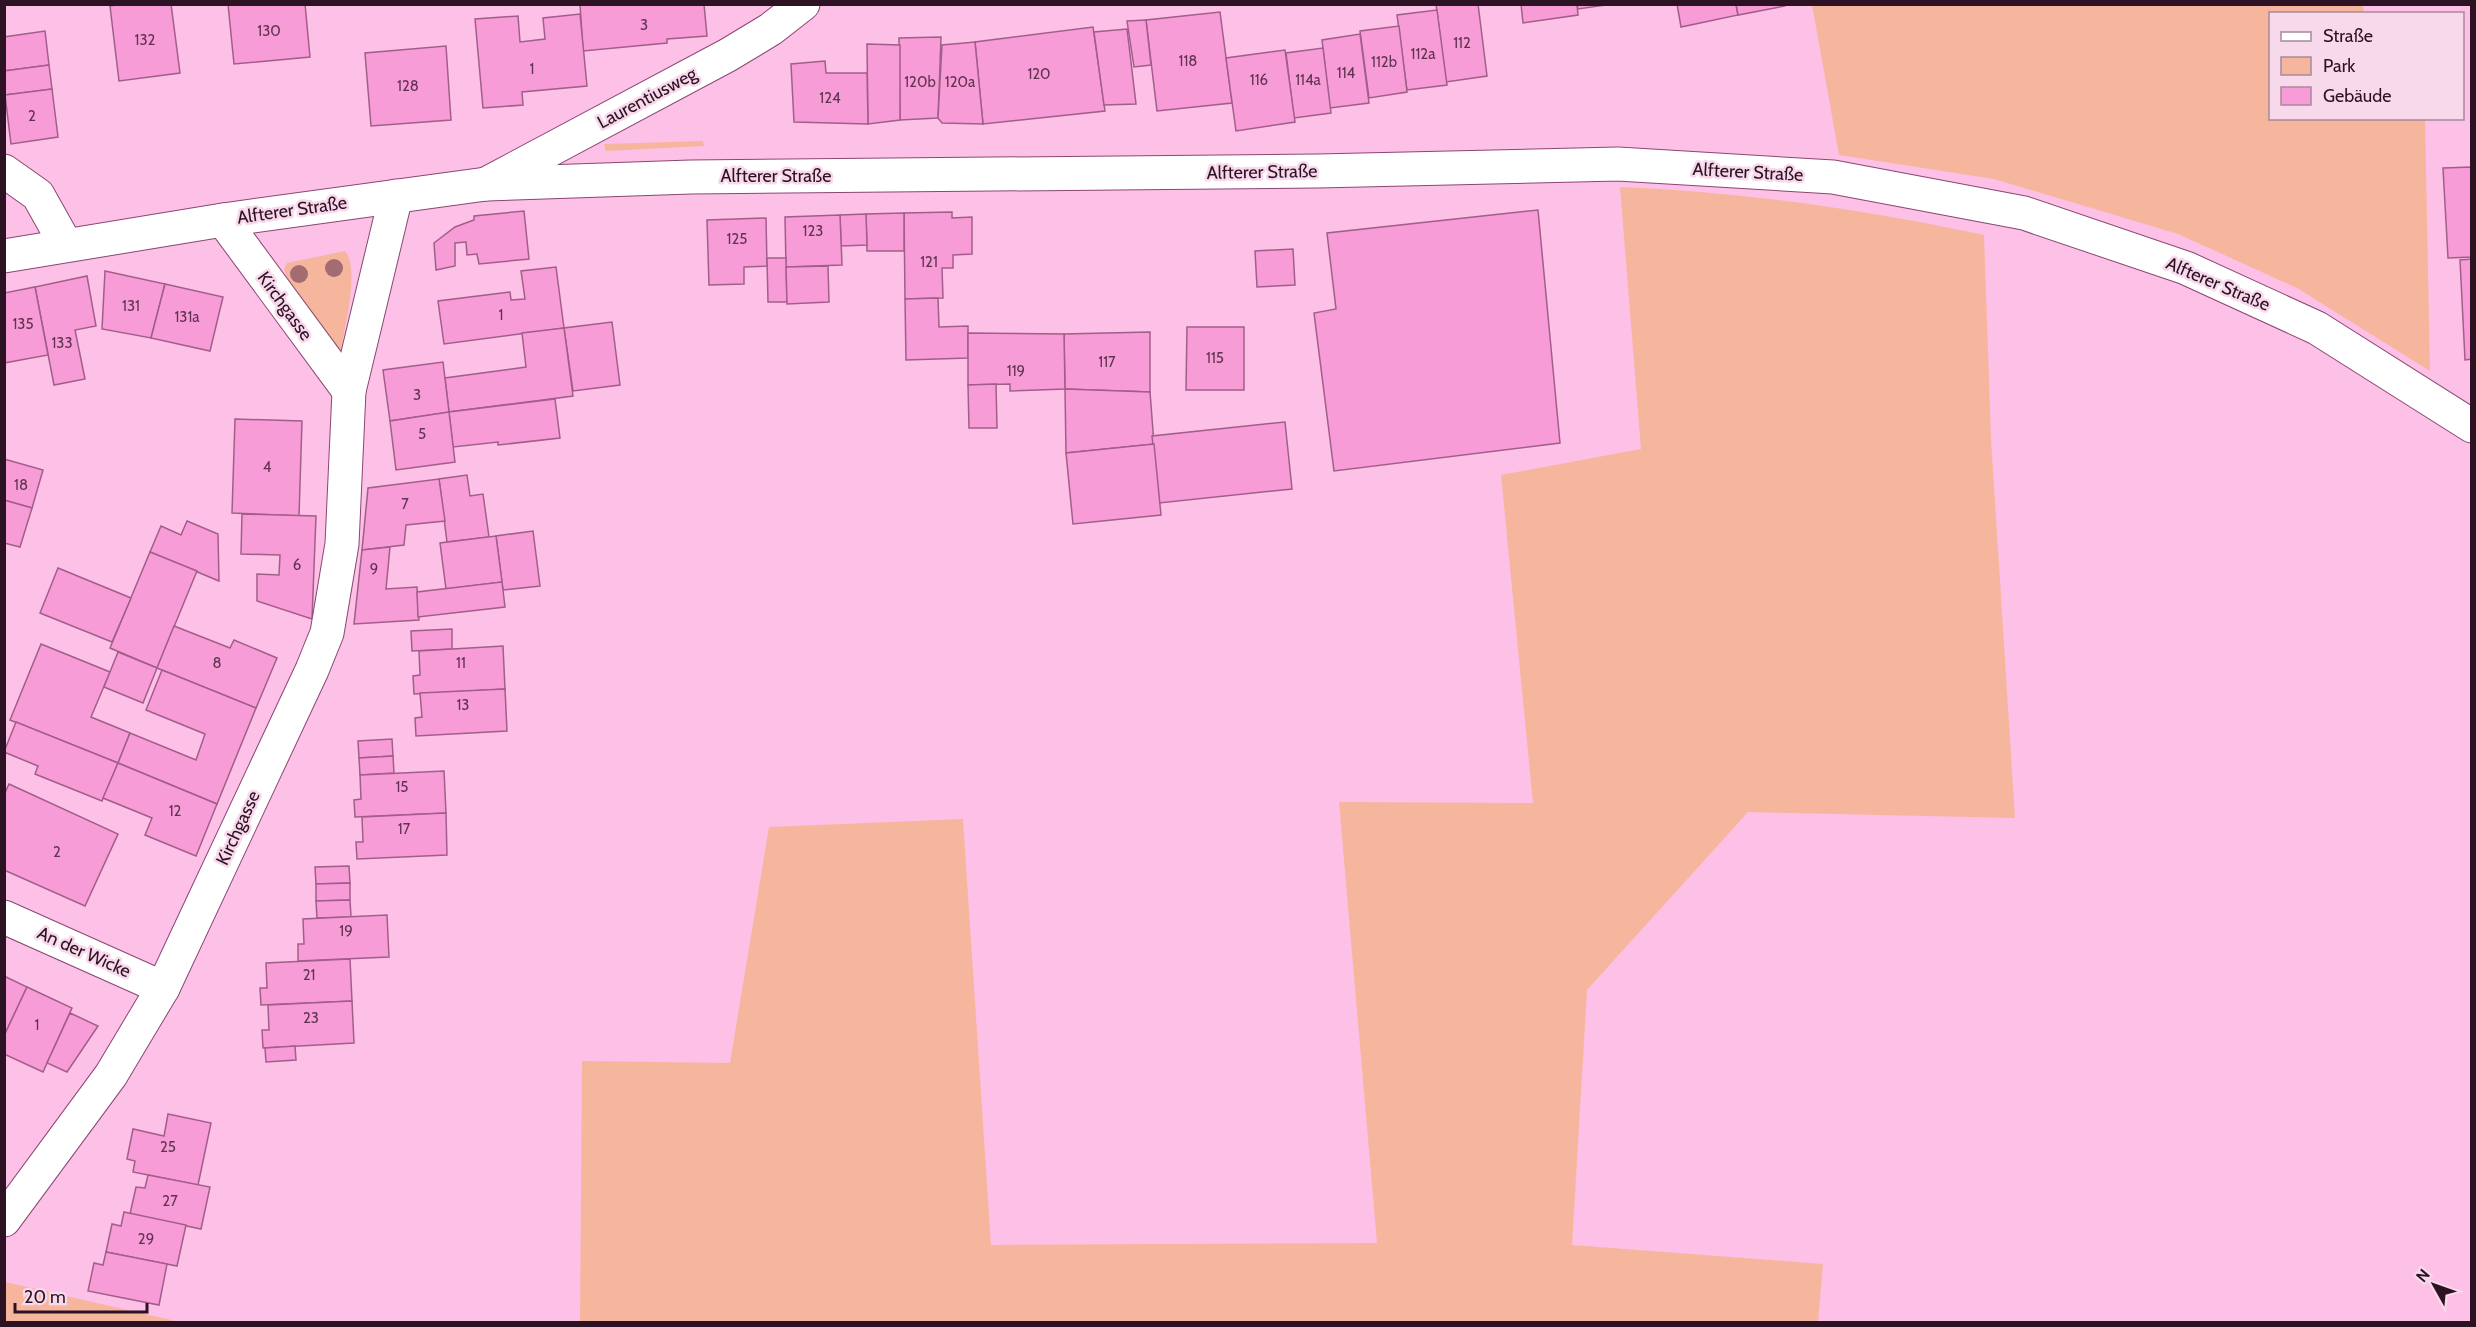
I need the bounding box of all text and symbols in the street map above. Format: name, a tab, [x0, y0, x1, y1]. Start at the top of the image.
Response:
legend	[2269, 12, 2464, 120]
house number: 3	[640, 16, 648, 34]
house number: 130	[257, 22, 281, 40]
text: Straße	[2323, 25, 2373, 47]
house number: 132	[135, 31, 156, 49]
house number: 112	[1453, 34, 1471, 52]
house number: 112a	[1411, 45, 1436, 63]
house number: 118	[1179, 52, 1197, 70]
house number: 112b	[1371, 53, 1397, 71]
text: Park	[2323, 55, 2356, 77]
house number: 1	[530, 60, 534, 78]
street label: Laurentiusweg	[593, 62, 701, 133]
house number: 114	[1337, 64, 1356, 82]
house number: 120	[1027, 65, 1051, 83]
house number: 116	[1250, 71, 1268, 89]
house number: 114a	[1295, 71, 1322, 89]
house number: 120b	[904, 73, 936, 91]
house number: 120a	[945, 73, 976, 91]
house number: 128	[397, 77, 419, 95]
text: Gebäude	[2323, 85, 2392, 107]
house number: 124	[819, 89, 841, 107]
house number: 2	[28, 107, 36, 125]
street label: Alfterer Straße	[1692, 158, 1804, 186]
street label: Alfterer Straße	[1206, 160, 1318, 184]
street label: Alfterer Straße	[721, 165, 831, 187]
street label: Alfterer Straße	[236, 191, 348, 229]
house number: 123	[803, 222, 823, 240]
house number: 125	[727, 230, 747, 248]
street label: Alfterer Straße	[2163, 252, 2273, 316]
house number: 121	[920, 253, 938, 271]
street label: Kirchgasse	[253, 267, 317, 345]
house number: 131	[122, 297, 140, 315]
house number: 1	[499, 306, 503, 324]
house number: 131a	[174, 308, 200, 326]
house number: 135	[12, 315, 34, 333]
house number: 133	[51, 334, 73, 352]
house number: 115	[1206, 349, 1224, 367]
house number: 117	[1098, 353, 1116, 371]
house number: 119	[1007, 362, 1025, 380]
house number: 3	[413, 386, 421, 404]
house number: 5	[418, 425, 426, 443]
house number: 4	[263, 458, 272, 476]
house number: 18	[14, 476, 28, 494]
house number: 7	[401, 495, 409, 513]
house number: 6	[293, 556, 301, 574]
house number: 9	[370, 560, 378, 578]
house number: 8	[212, 654, 222, 672]
house number: 11	[456, 654, 466, 672]
house number: 13	[456, 696, 470, 714]
house number: 15	[395, 778, 409, 796]
street label: Kirchgasse	[211, 787, 265, 869]
house number: 12	[169, 802, 182, 820]
house number: 17	[398, 820, 411, 838]
house number: 2	[53, 843, 61, 861]
street label: An der Wicke	[34, 922, 134, 982]
house number: 19	[339, 922, 353, 940]
house number: 21	[303, 966, 315, 984]
house number: 23	[303, 1009, 319, 1027]
house number: 1	[35, 1016, 39, 1034]
house number: 25	[160, 1138, 176, 1156]
house number: 27	[162, 1192, 178, 1210]
house number: 29	[138, 1230, 154, 1248]
north arrow	[2404, 1255, 2464, 1315]
text: N	[2412, 1265, 2434, 1286]
scale bar	[15, 1276, 147, 1314]
text: 20 m	[24, 1286, 66, 1308]

